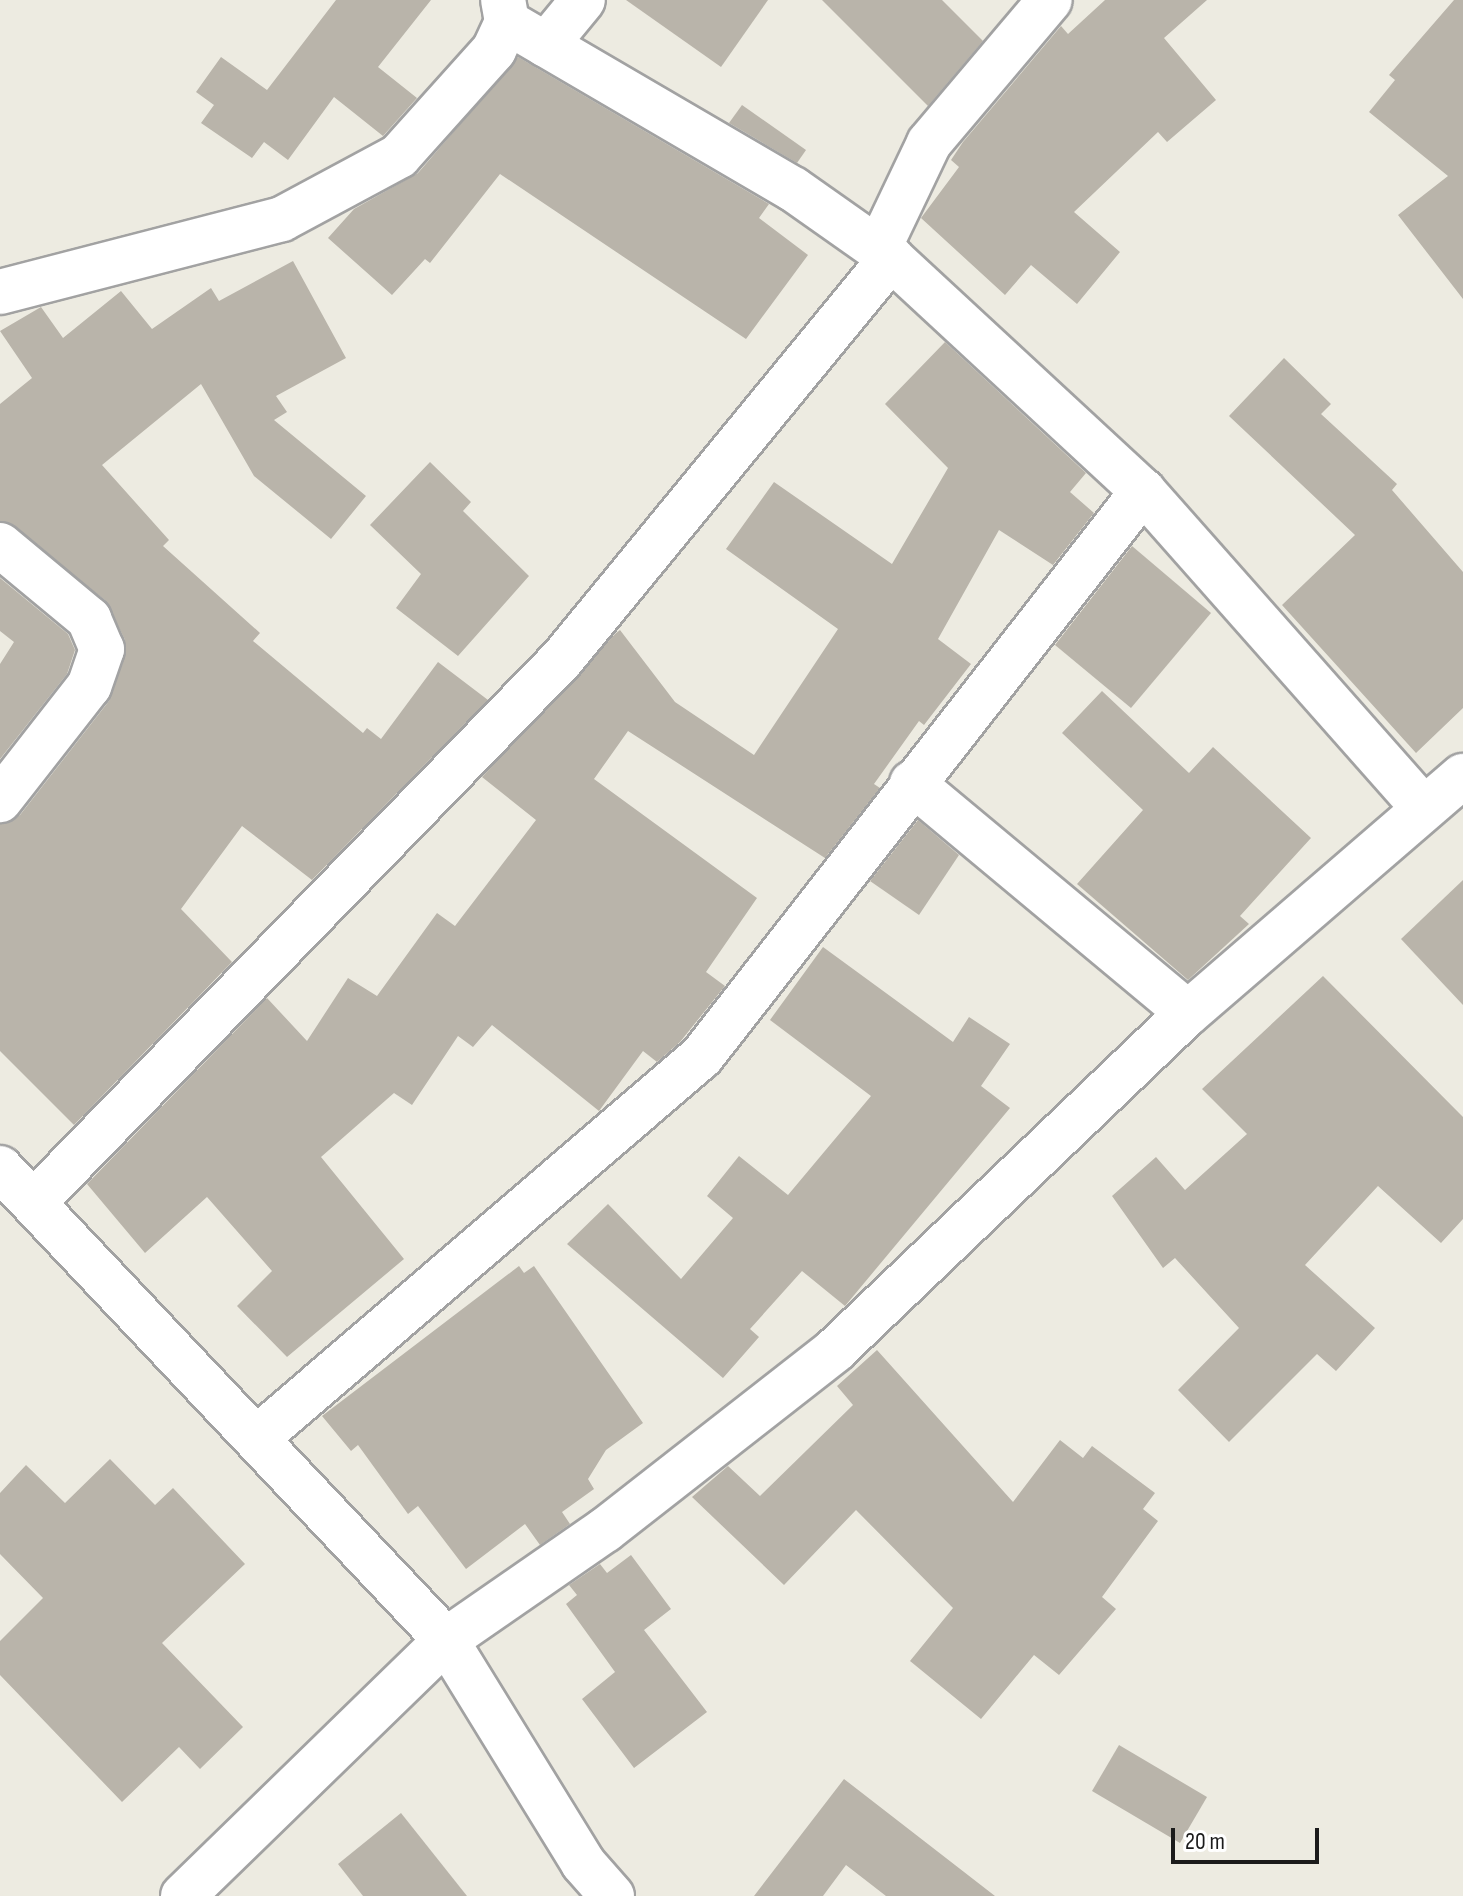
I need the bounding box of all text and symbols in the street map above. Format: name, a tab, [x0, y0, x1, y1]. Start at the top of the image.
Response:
scale bar	[1175, 1812, 1323, 1862]
text: 20 m	[1185, 1827, 1225, 1856]

